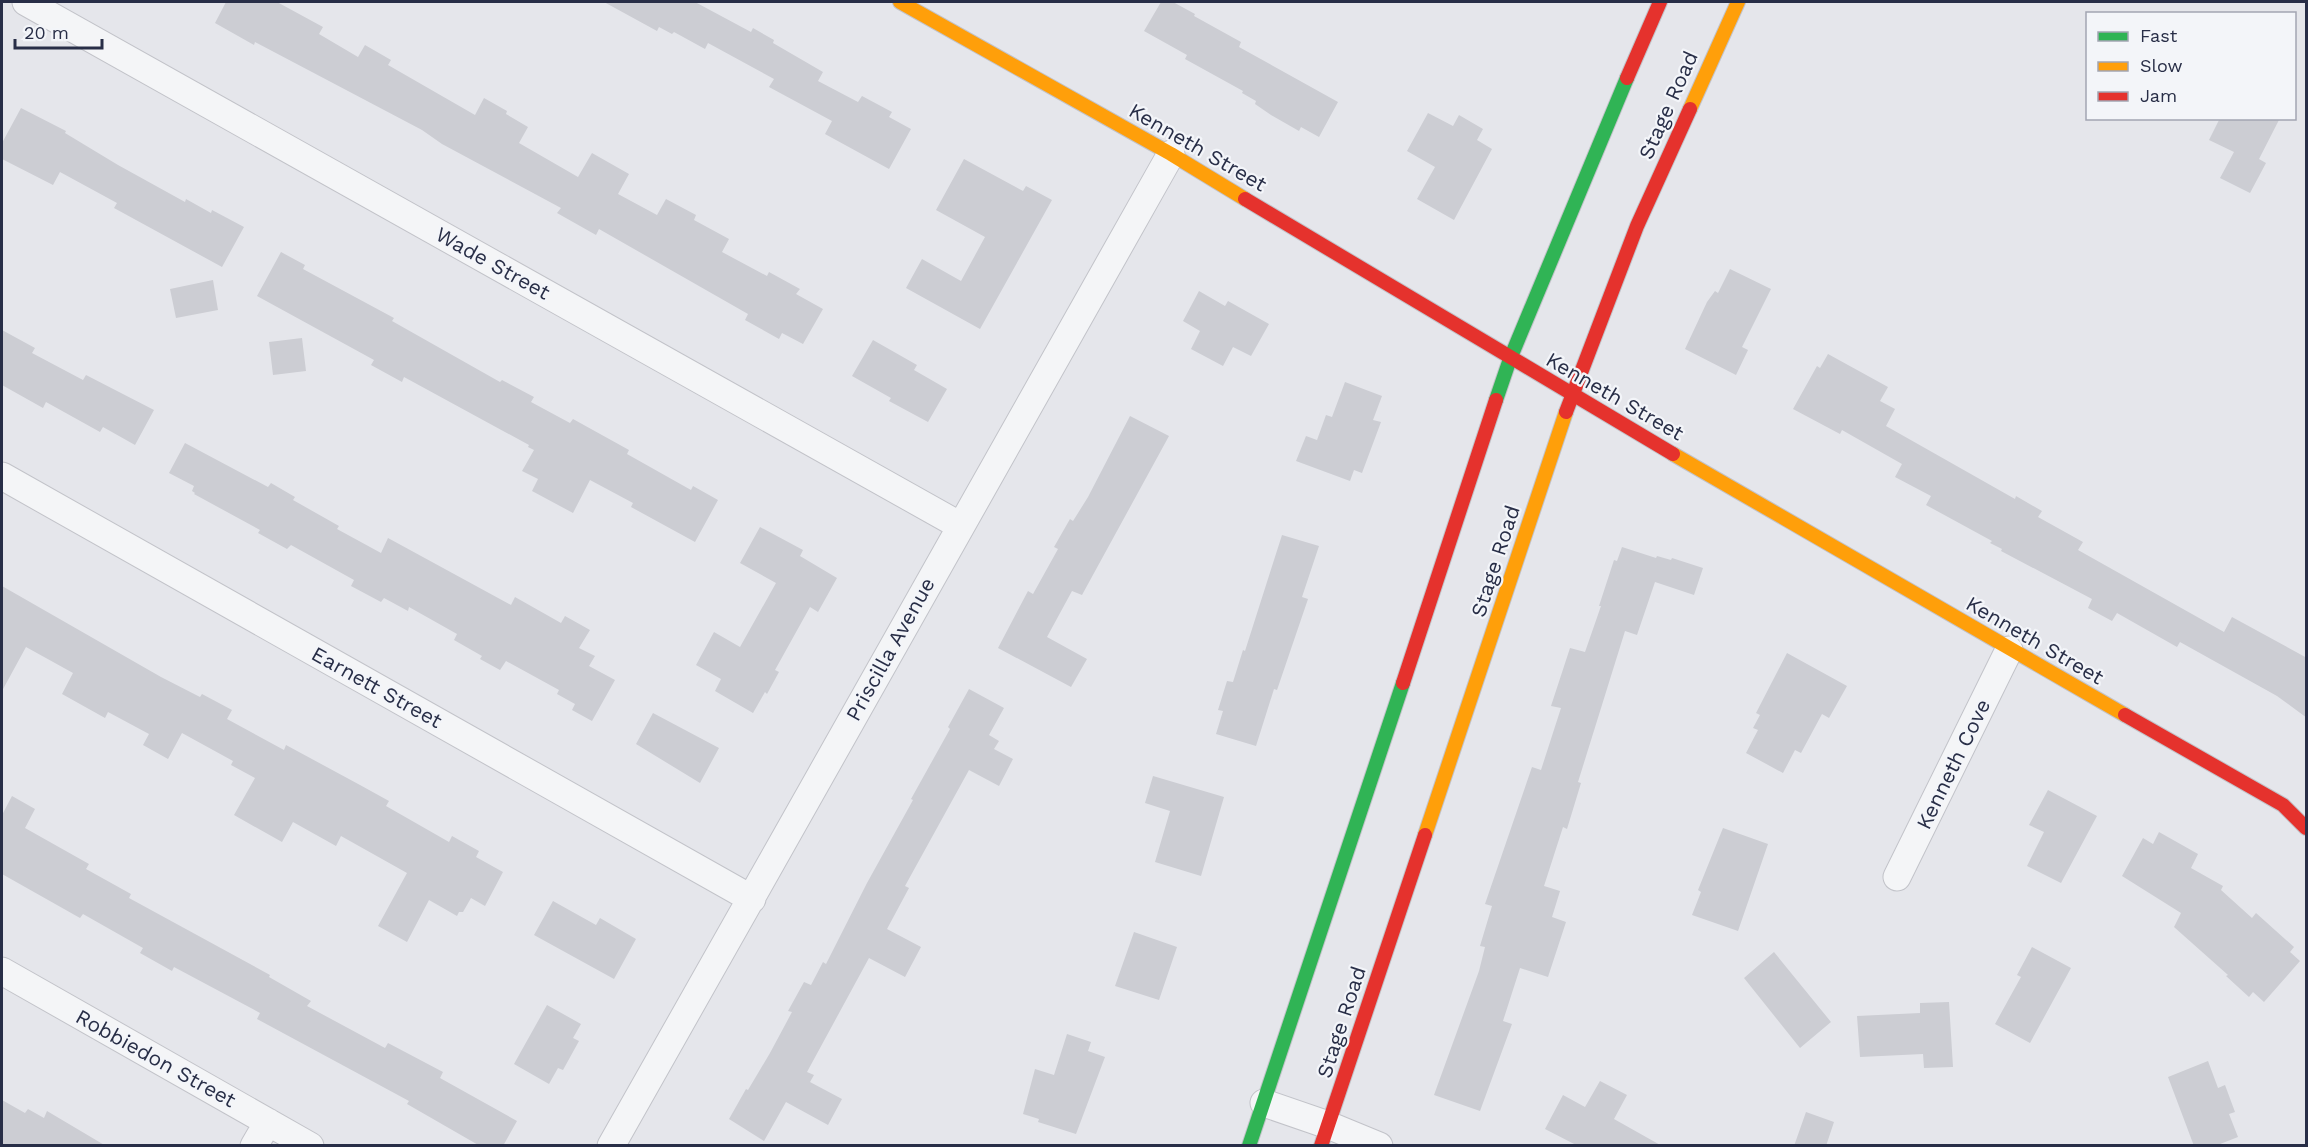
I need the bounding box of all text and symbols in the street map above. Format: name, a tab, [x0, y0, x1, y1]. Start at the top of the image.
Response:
scale bar	[15, 12, 102, 50]
legend	[2086, 12, 2296, 120]
text: 20 m	[24, 22, 69, 43]
text: Fast	[2140, 25, 2178, 46]
street label: Stage Road	[1633, 47, 1703, 163]
text: Slow	[2140, 55, 2183, 76]
text: Jam	[2140, 85, 2177, 106]
street label: Kenneth Street	[1125, 97, 1272, 197]
street label: Wade Street	[431, 221, 555, 305]
street label: Kenneth Street	[1542, 346, 1689, 446]
street label: Stage Road	[1465, 502, 1525, 620]
street label: Priscilla Avenue	[840, 573, 940, 725]
street label: Kenneth Street	[1962, 590, 2109, 690]
street label: Earnett Street	[307, 641, 447, 733]
street label: Kenneth Cove	[1911, 695, 1995, 833]
street label: Stage Road	[1311, 963, 1371, 1081]
street label: Robbiedon Street	[71, 1004, 241, 1113]

